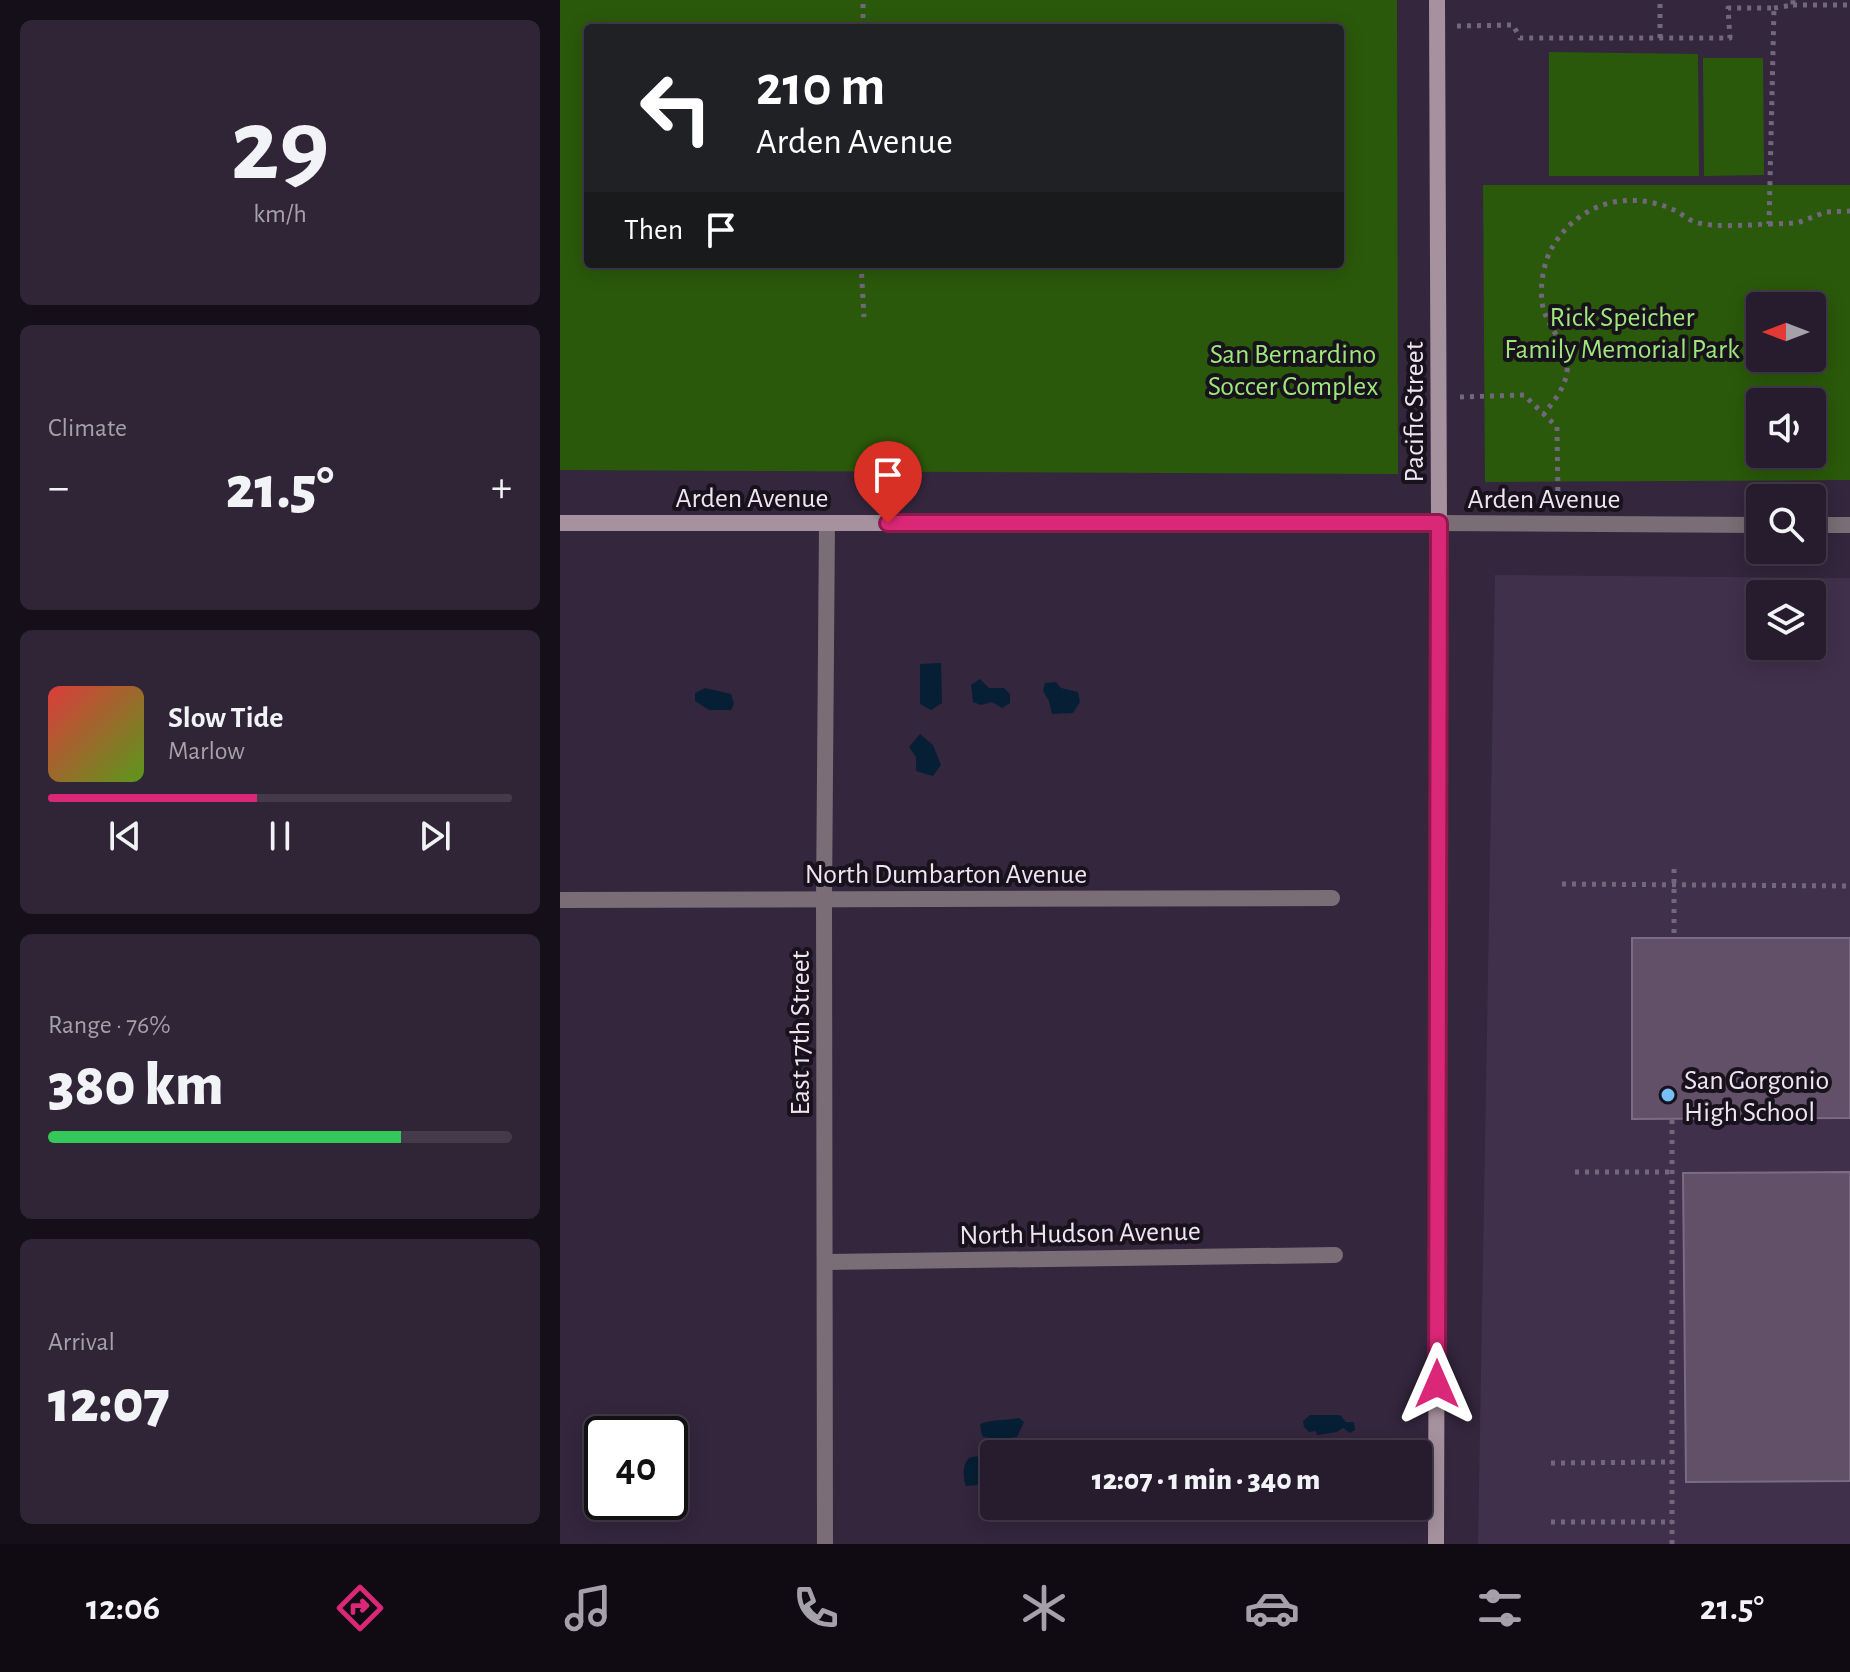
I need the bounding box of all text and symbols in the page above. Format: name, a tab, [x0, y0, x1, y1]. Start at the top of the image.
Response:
icon: left	[624, 56, 728, 160]
text: 210 m	[756, 59, 885, 115]
text: 29	[230, 95, 330, 199]
text: Arden Avenue	[756, 124, 953, 160]
text: km/h	[253, 201, 307, 227]
icon: arrive	[699, 208, 743, 252]
text: Then	[624, 215, 683, 245]
north arrow	[1746, 292, 1826, 372]
map controls	[1746, 292, 1826, 660]
park label: Rick Speicher Family Memorial Park	[1504, 304, 1740, 364]
park label: San Bernardino Soccer Complex	[1208, 341, 1378, 401]
street label: Pacific Street	[1401, 341, 1429, 483]
button: sound	[1746, 388, 1826, 468]
text: Climate	[48, 415, 127, 441]
pin	[854, 441, 922, 523]
icon: arrive	[866, 453, 910, 497]
text: 21.5°	[226, 459, 334, 519]
text: −	[48, 466, 69, 510]
text: +	[491, 466, 512, 510]
button: search	[1746, 484, 1826, 564]
street label: Arden Avenue	[675, 485, 829, 513]
street label: Arden Avenue	[1467, 486, 1621, 514]
button: layers	[1746, 580, 1826, 660]
text: Slow Tide	[168, 703, 283, 733]
text: Marlow	[168, 738, 245, 764]
icon: previous	[103, 814, 147, 858]
icon: pause	[258, 814, 302, 858]
icon: next	[413, 814, 457, 858]
street label: North Dumbarton Avenue	[805, 861, 1087, 889]
street label: East 17th Street	[787, 950, 815, 1116]
text: Range · 76%	[48, 1012, 171, 1038]
text: 380 km	[48, 1056, 224, 1116]
place label: San Gorgonio High School	[1684, 1067, 1829, 1127]
marker: San Gorgonio High School	[1659, 1086, 1677, 1104]
street label: North Hudson Avenue	[959, 1218, 1201, 1250]
text: Arrival	[48, 1329, 115, 1355]
position arrow	[1395, 1342, 1479, 1426]
text: 12:07	[48, 1373, 170, 1433]
speed limit sign: 40	[584, 1416, 688, 1520]
text: 12:07 · 1 min · 340 m	[1092, 1465, 1320, 1495]
icon: directions	[332, 1580, 388, 1636]
icon: music	[560, 1580, 616, 1636]
icon: phone	[788, 1580, 844, 1636]
icon: climate	[1016, 1580, 1072, 1636]
icon: car	[1244, 1580, 1300, 1636]
icon: filters	[1472, 1580, 1528, 1636]
text: 12:06	[86, 1590, 160, 1626]
text: 21.5°	[1700, 1590, 1764, 1626]

